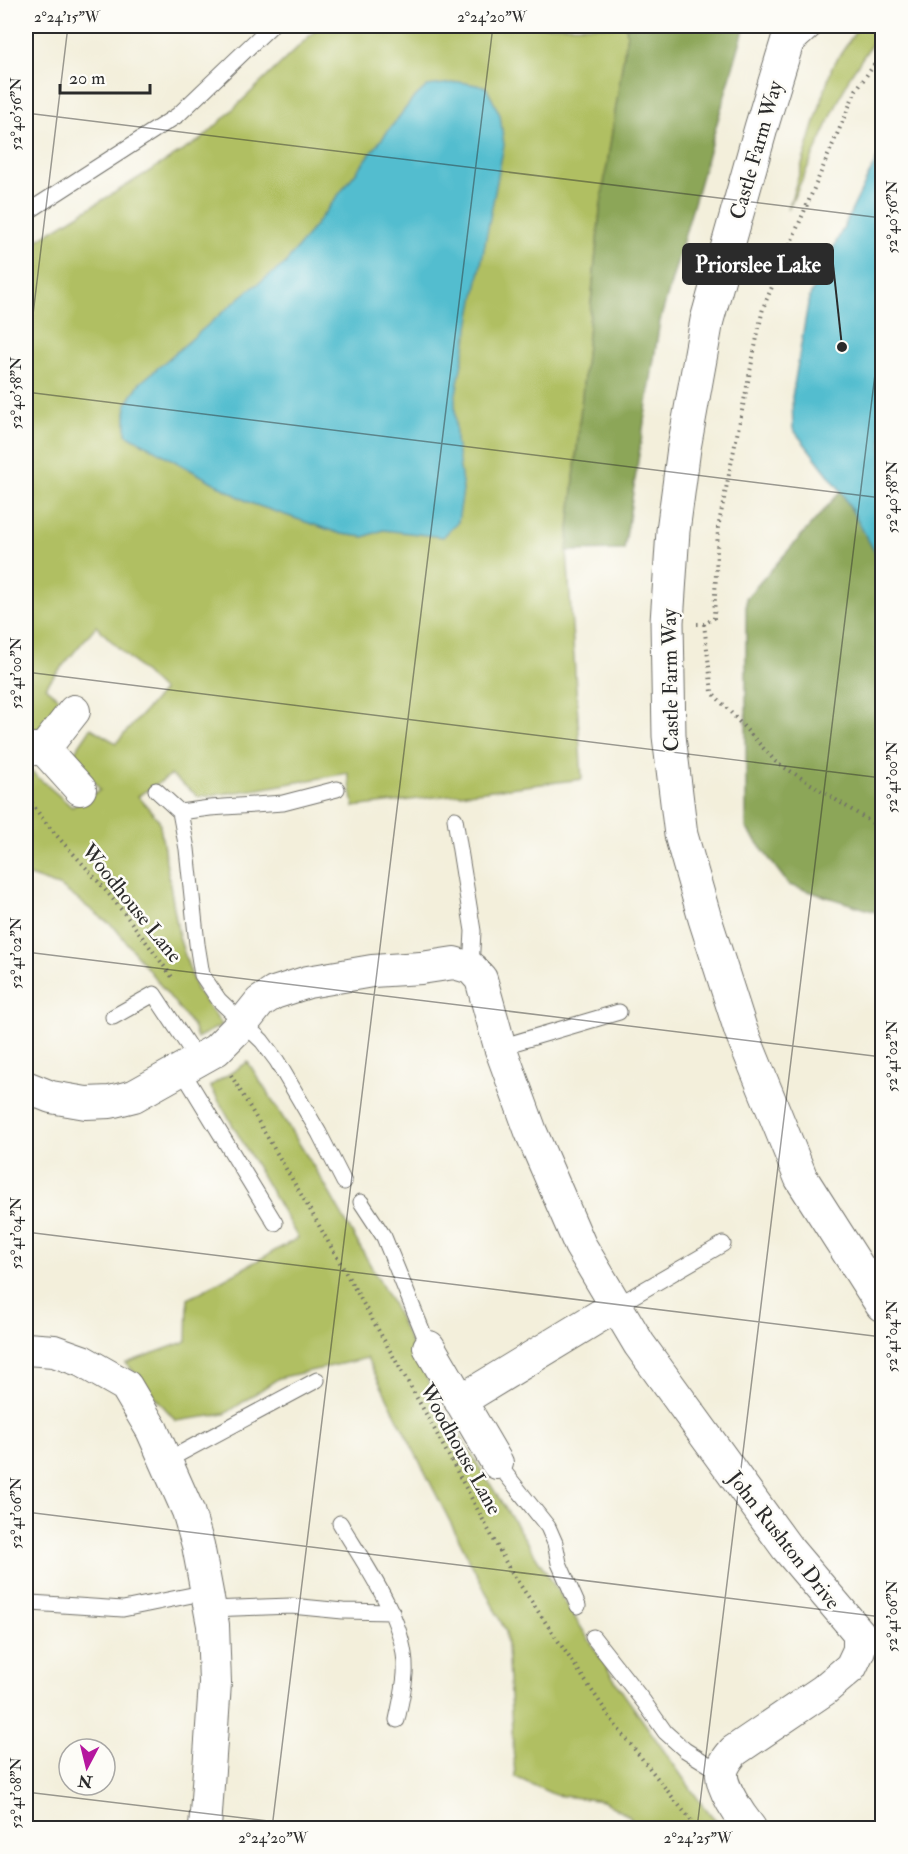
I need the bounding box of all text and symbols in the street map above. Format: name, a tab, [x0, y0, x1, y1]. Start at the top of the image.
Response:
text: 2°24'15"W	[34, 8, 101, 27]
text: 2°24'20"W	[457, 8, 527, 27]
scale bar	[60, 57, 150, 95]
text: 20 m	[69, 67, 105, 90]
text: 52°40'56"N	[7, 77, 26, 151]
street label: Castle Farm Way	[724, 77, 789, 223]
text: 52°40'56"N	[883, 180, 902, 254]
callout: Priorslee Lake	[683, 244, 833, 284]
text: Priorslee Lake	[695, 251, 822, 279]
text: 52°40'58"N	[7, 356, 26, 429]
text: 52°40'58"N	[883, 460, 902, 533]
street label: Castle Farm Way	[656, 607, 685, 752]
text: 52°41'00"N	[7, 636, 26, 709]
text: 52°41'00"N	[883, 740, 902, 813]
street label: Woodhouse Lane	[75, 837, 188, 969]
text: 52°41'02"N	[7, 916, 26, 989]
text: 52°41'02"N	[883, 1019, 902, 1092]
text: 52°41'04"N	[7, 1196, 26, 1269]
text: 52°41'04"N	[883, 1299, 902, 1372]
street label: Woodhouse Lane	[413, 1378, 508, 1520]
street label: John Rushton Drive	[721, 1465, 846, 1615]
text: 52°41'06"N	[7, 1476, 26, 1549]
text: 52°41'06"N	[883, 1579, 902, 1652]
north arrow	[57, 1737, 117, 1797]
text: 52°41'08"N	[7, 1757, 26, 1829]
text: N	[76, 1770, 95, 1792]
text: 2°24'20"W	[238, 1829, 308, 1848]
text: 2°24'25"W	[664, 1829, 733, 1848]

